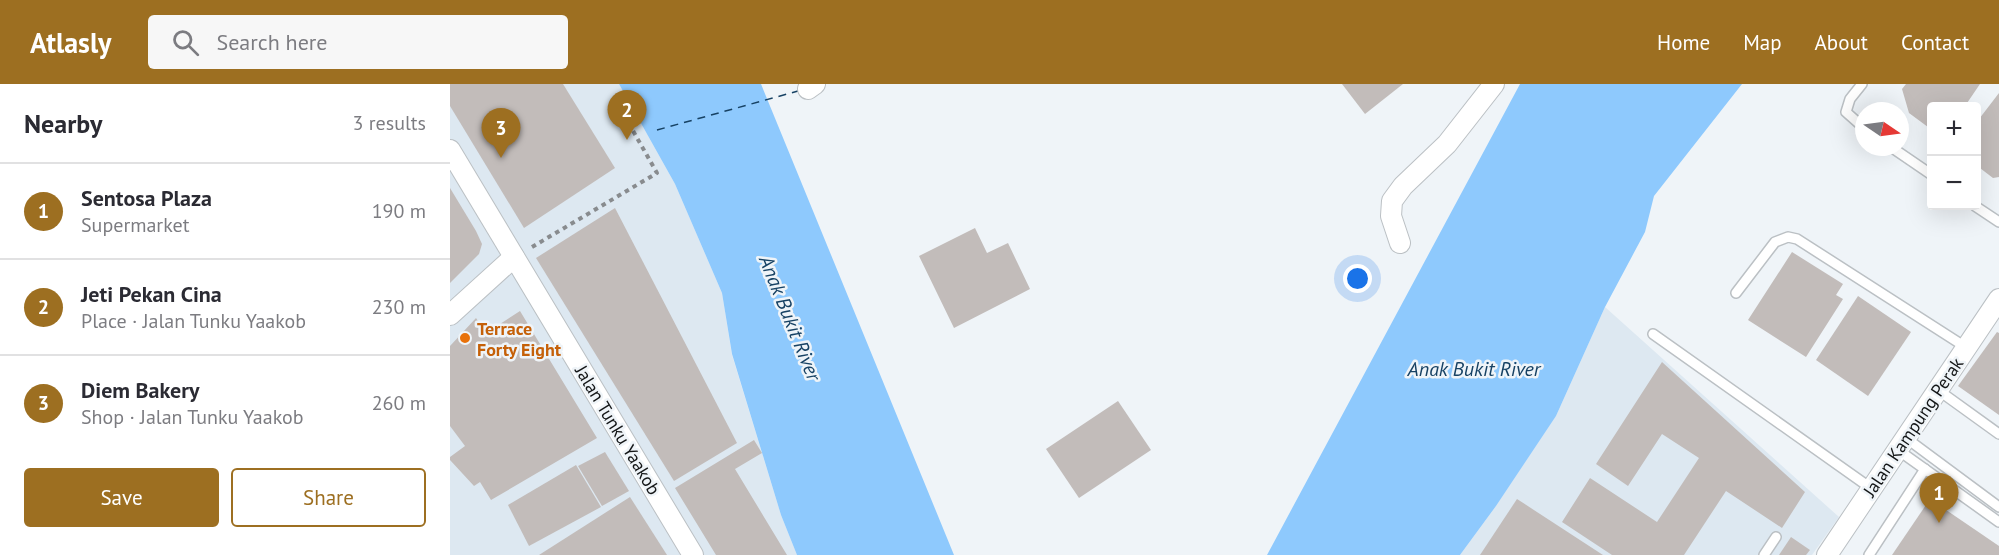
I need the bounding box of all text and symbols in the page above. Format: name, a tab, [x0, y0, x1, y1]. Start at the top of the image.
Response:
search box	[148, 15, 568, 69]
text: Atlasly	[30, 24, 112, 61]
icon: search	[169, 26, 202, 59]
text: Search here	[217, 28, 327, 56]
text: Home	[1657, 29, 1710, 56]
text: Map	[1743, 29, 1782, 56]
text: About	[1815, 29, 1868, 56]
text: Contact	[1901, 29, 1969, 56]
pin: 2	[608, 91, 646, 140]
north arrow	[1855, 102, 1909, 156]
map controls	[1927, 102, 1981, 210]
button: +	[1927, 102, 1981, 156]
text: Nearby	[24, 107, 102, 140]
pin: 3	[482, 109, 520, 158]
text: 3 results	[353, 110, 426, 136]
button: −	[1927, 156, 1981, 210]
text: Sentosa Plaza	[81, 184, 212, 212]
text: 1	[38, 198, 49, 224]
text: 190 m	[372, 198, 426, 224]
text: Supermarket	[81, 212, 189, 238]
water label: Anak Bukit River	[753, 251, 827, 386]
your location	[1343, 264, 1372, 293]
text: Jeti Pekan Cina	[81, 280, 222, 308]
text: 2	[38, 294, 49, 320]
text: 230 m	[372, 294, 426, 320]
text: Place · Jalan Tunku Yaakob	[81, 308, 306, 334]
place label: Terrace Forty Eight	[477, 317, 562, 361]
marker: Terrace Forty Eight	[458, 331, 472, 345]
street label: Jalan Kampung Perak	[1857, 353, 1968, 502]
water label: Anak Bukit River	[1407, 356, 1542, 382]
street label: Jalan Tunku Yaakob	[570, 360, 666, 499]
text: Diem Bakery	[81, 376, 199, 404]
text: 3	[38, 390, 49, 416]
text: 260 m	[372, 390, 426, 416]
text: Shop · Jalan Tunku Yaakob	[81, 404, 304, 430]
button: Save	[24, 468, 219, 527]
button: Share	[231, 468, 426, 527]
pin: 1	[1920, 474, 1958, 523]

